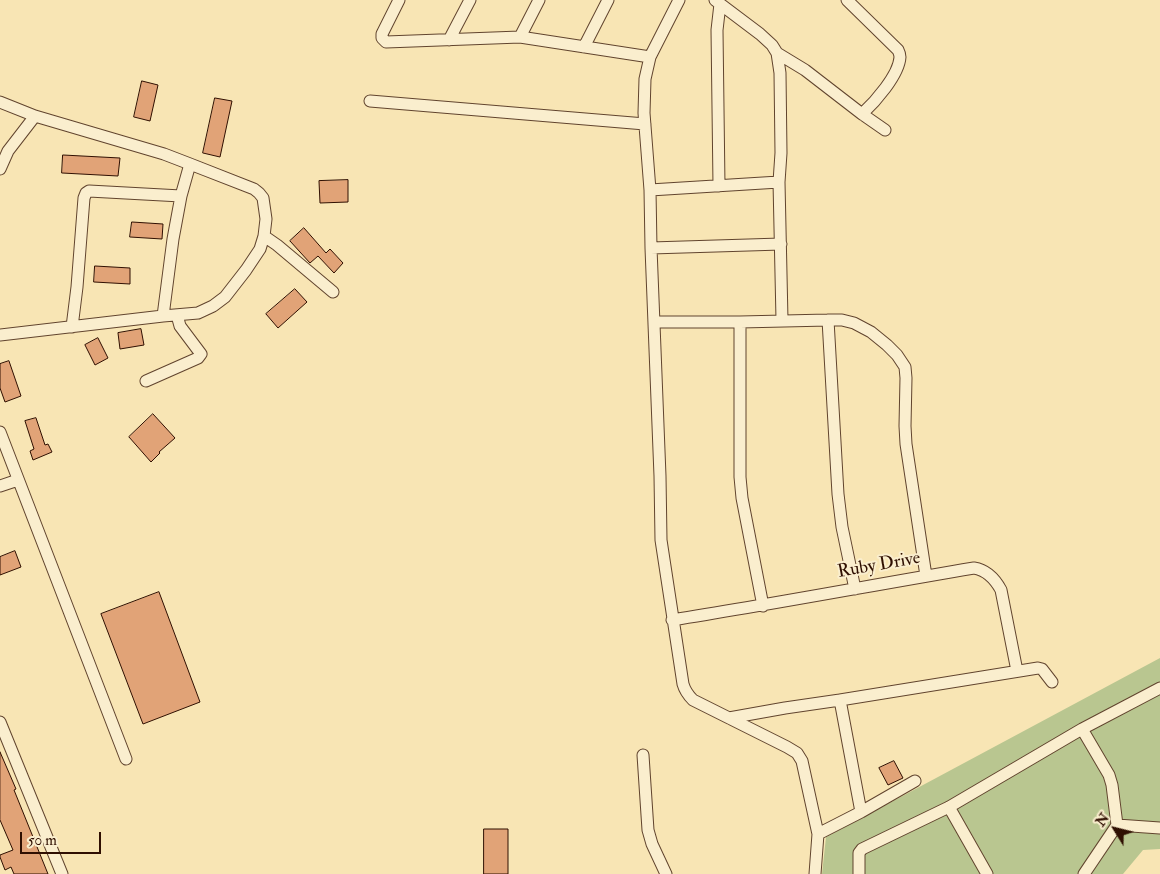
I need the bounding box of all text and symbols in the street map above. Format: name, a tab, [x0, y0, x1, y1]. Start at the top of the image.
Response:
street label: Ruby Drive	[836, 548, 922, 584]
north arrow	[1090, 804, 1140, 854]
text: N	[1092, 810, 1113, 830]
scale bar	[22, 822, 104, 854]
text: 50 m	[28, 831, 57, 850]

